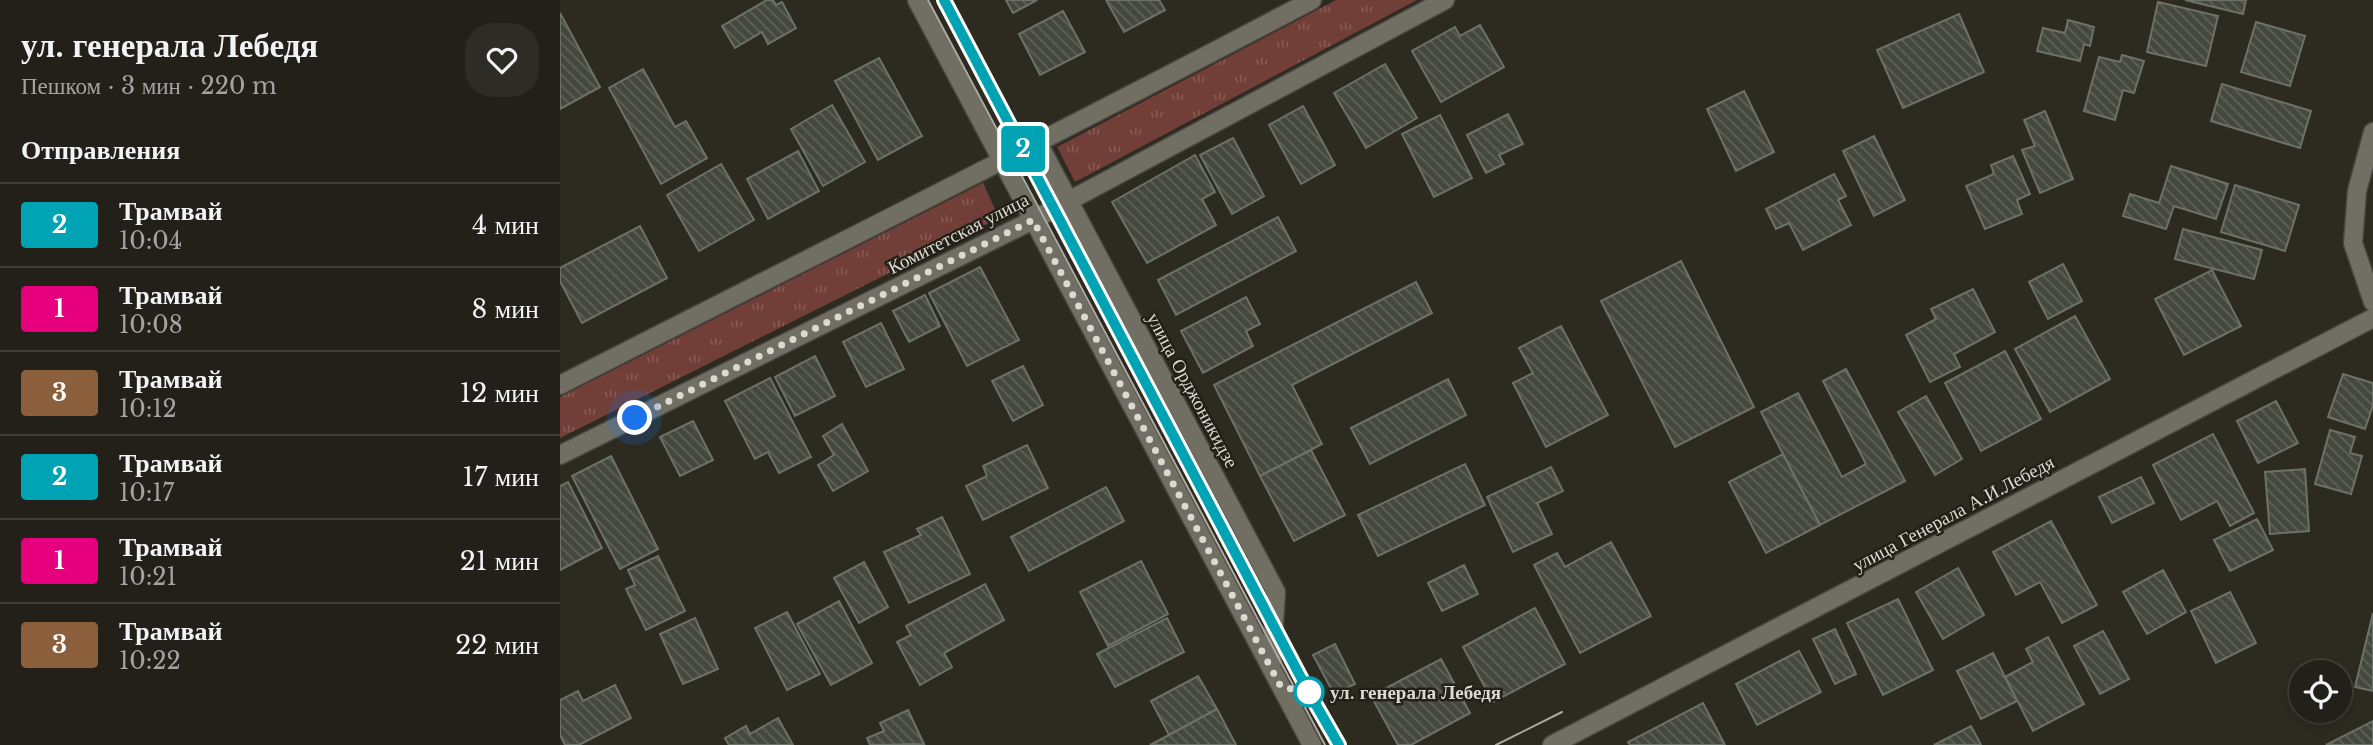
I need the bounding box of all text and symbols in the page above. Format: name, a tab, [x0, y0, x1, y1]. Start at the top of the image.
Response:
button: heart	[465, 23, 539, 97]
text: ул. генерала Лебедя	[21, 25, 318, 66]
text: Пешком · 3 мин · 220 m	[21, 72, 277, 100]
line badge: 2	[1000, 126, 1046, 172]
text: Отправления	[21, 134, 180, 166]
text: 2	[1015, 134, 1031, 163]
street label: Комитетская улица	[884, 188, 1033, 279]
text: Трамвай	[119, 195, 223, 227]
text: 4 мин	[472, 209, 539, 241]
text: 2	[52, 210, 67, 239]
text: 10:04	[119, 227, 182, 255]
text: Трамвай	[119, 279, 223, 311]
text: 8 мин	[472, 293, 539, 325]
text: 1	[54, 294, 65, 323]
street label: улица Орджоникидзе	[1142, 309, 1243, 472]
text: 10:08	[119, 311, 183, 339]
text: Трамвай	[119, 363, 223, 395]
text: 12 мин	[460, 377, 539, 409]
text: 3	[52, 378, 67, 407]
text: 10:12	[119, 395, 177, 423]
your location	[617, 400, 652, 435]
text: Трамвай	[119, 447, 223, 479]
street label: улица Генерала А.И.Лебедя	[1848, 450, 2058, 576]
text: 17 мин	[463, 461, 539, 493]
text: 2	[52, 462, 67, 491]
text: 10:17	[119, 479, 174, 507]
text: Трамвай	[119, 531, 223, 563]
text: 21 мин	[460, 545, 539, 577]
text: 1	[54, 546, 65, 575]
text: 10:21	[119, 563, 177, 591]
text: Трамвай	[119, 615, 223, 647]
text: 22 мин	[455, 629, 539, 661]
text: 3	[52, 630, 67, 659]
text: 10:22	[119, 647, 181, 675]
map controls	[2289, 660, 2352, 723]
button: locate	[2289, 660, 2352, 723]
marker: ул. генерала Лебедя	[1294, 677, 1324, 707]
place label: ул. генерала Лебедя	[1330, 681, 1501, 704]

